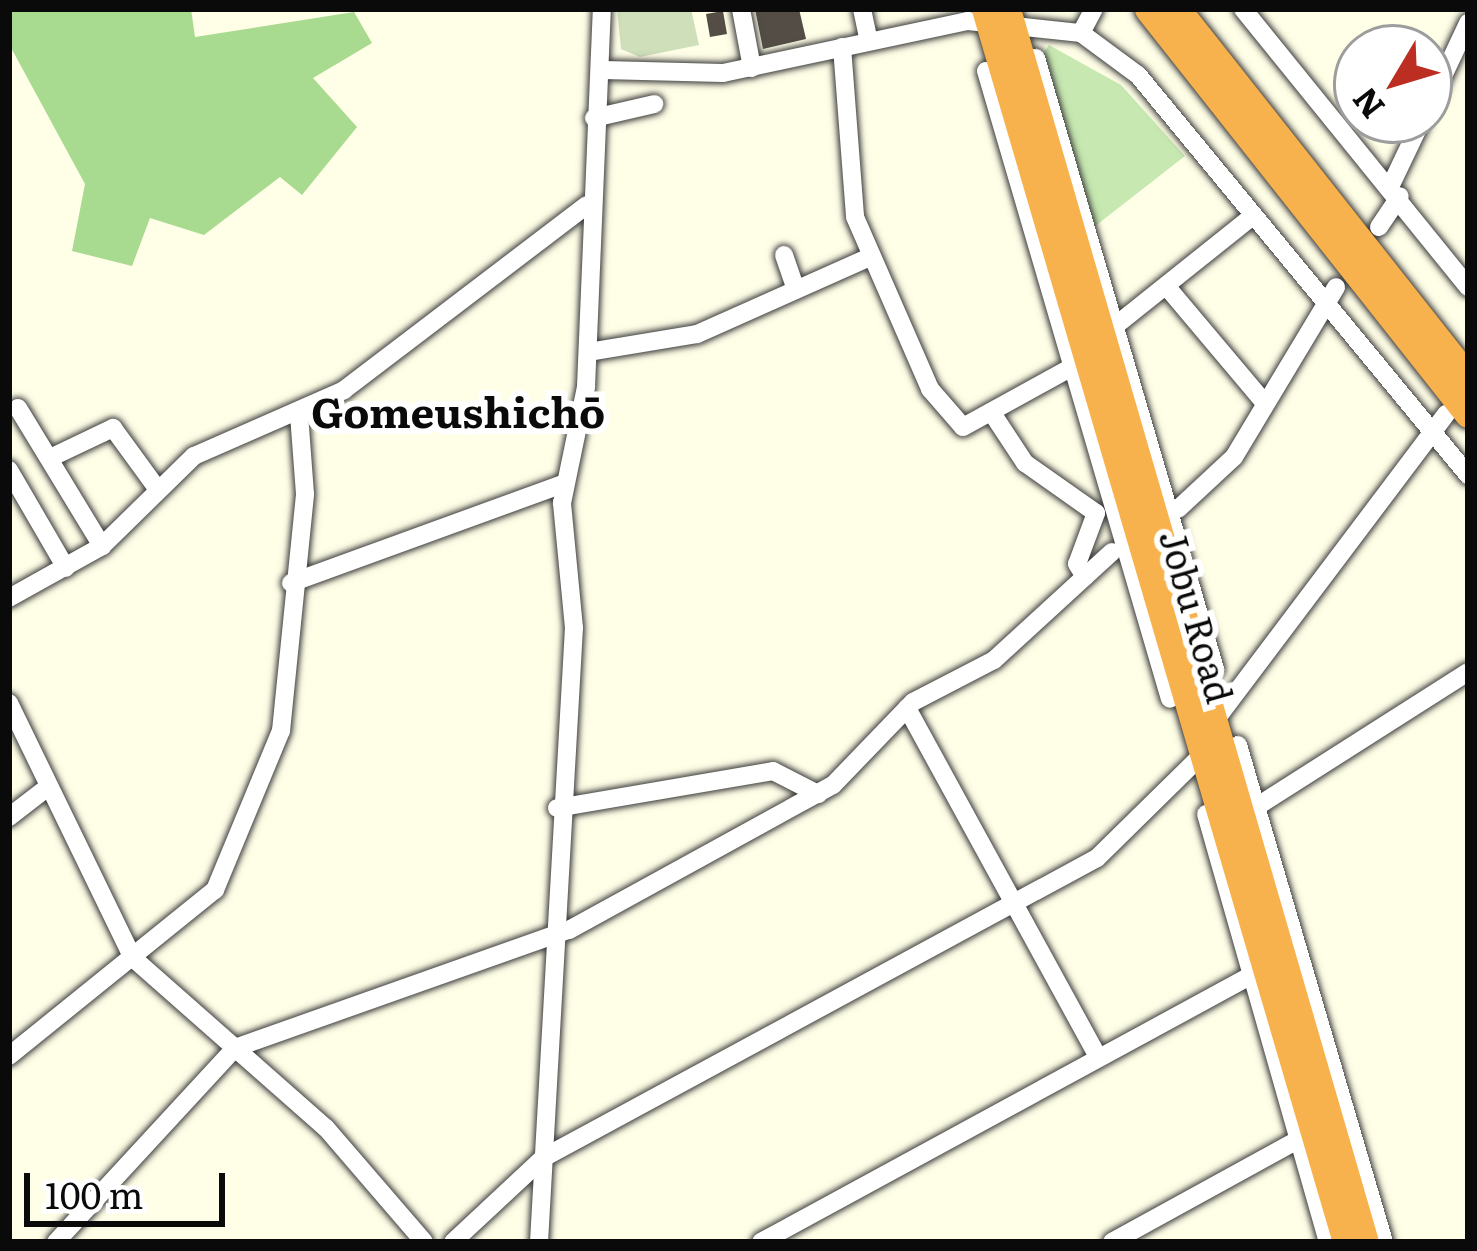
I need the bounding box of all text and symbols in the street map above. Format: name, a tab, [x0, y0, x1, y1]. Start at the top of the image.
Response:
north arrow	[1333, 24, 1453, 144]
text: N	[1339, 79, 1394, 131]
district label: Gomeushichō	[311, 385, 605, 435]
street label: Jobu Road	[1153, 525, 1243, 707]
scale bar	[30, 1149, 231, 1223]
text: 100 m	[45, 1167, 143, 1220]

